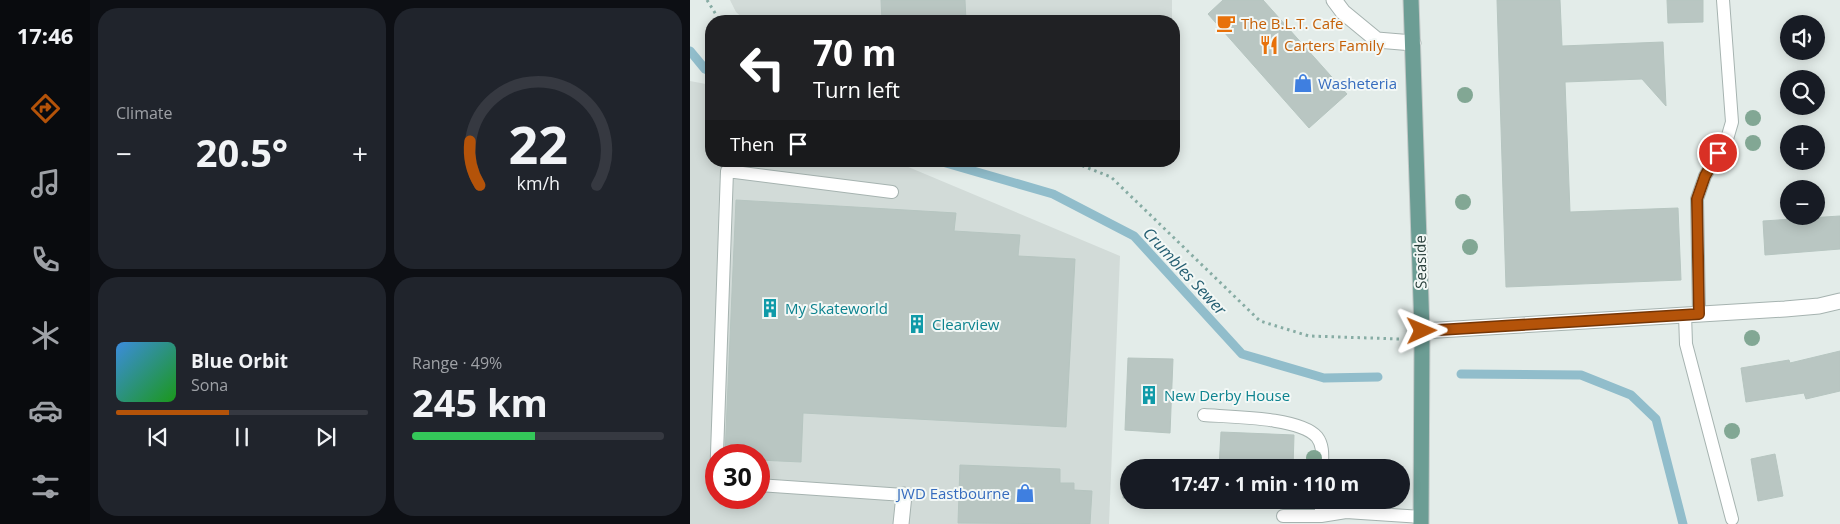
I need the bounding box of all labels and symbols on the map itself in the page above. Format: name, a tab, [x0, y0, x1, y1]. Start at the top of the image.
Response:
cafe icon: The B.L.T. Cafe	[1215, 12, 1237, 34]
place label: The B.L.T. Cafe	[1241, 13, 1344, 33]
restaurant icon: Carters Family	[1258, 34, 1280, 56]
place label: Carters Family	[1284, 35, 1384, 55]
shop icon: Washeteria	[1292, 72, 1314, 94]
place label: Washeteria	[1318, 73, 1397, 93]
pin	[1697, 132, 1739, 174]
water label: Crumbles Sewer	[1138, 222, 1232, 320]
street label: Seaside	[1410, 235, 1430, 289]
building icon: My Skateworld	[759, 297, 781, 319]
place label: My Skateworld	[785, 298, 888, 318]
position arrow	[1395, 304, 1447, 356]
building icon: Clearview	[906, 313, 928, 335]
place label: Clearview	[932, 314, 1000, 334]
building icon: New Derby House	[1138, 384, 1160, 406]
place label: New Derby House	[1164, 385, 1290, 405]
speed limit sign: 30	[705, 444, 770, 509]
shop icon: JWD Eastbourne	[1014, 482, 1036, 504]
place label: JWD Eastbourne	[895, 483, 1010, 503]

